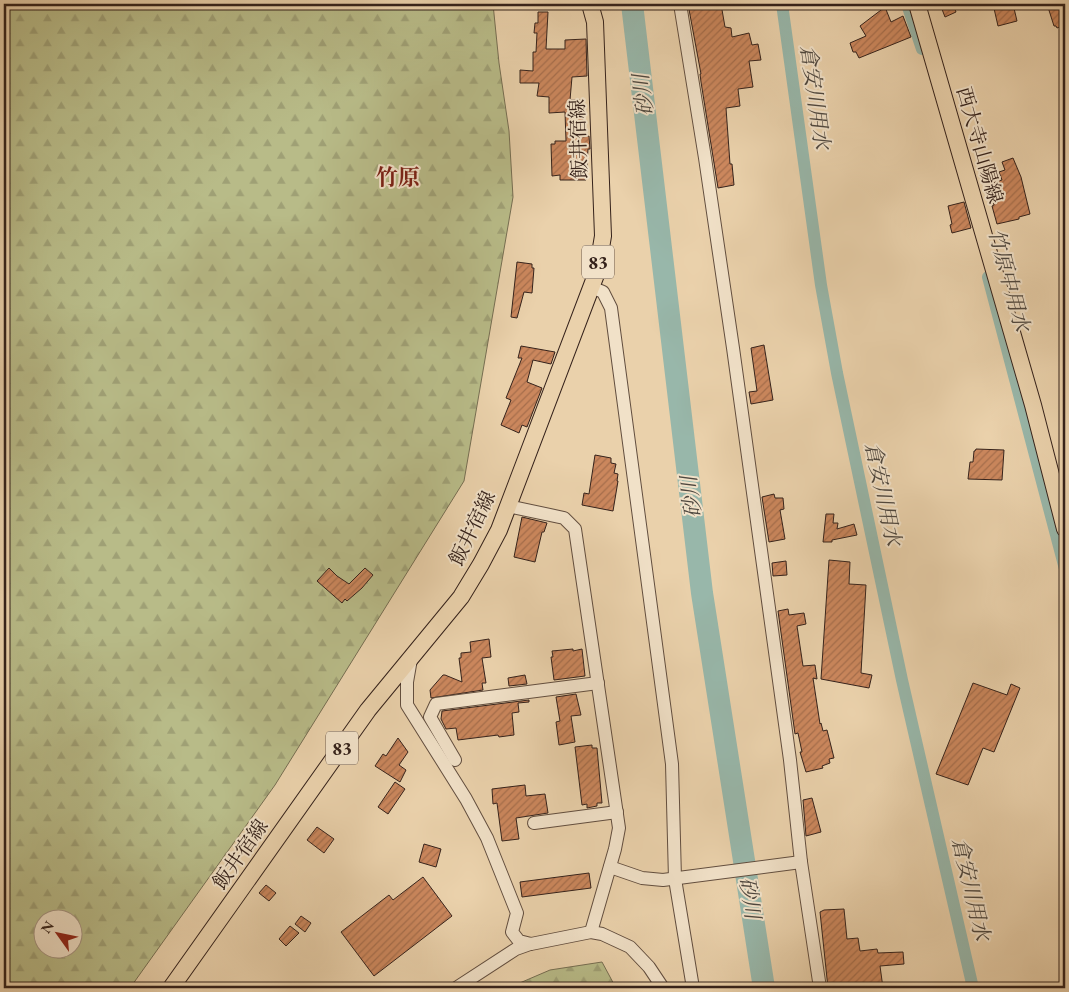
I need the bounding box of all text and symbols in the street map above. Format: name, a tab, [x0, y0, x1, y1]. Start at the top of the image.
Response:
water label: 倉安川用水	[795, 43, 836, 153]
water label: 砂川	[626, 71, 658, 118]
street label: 西大寺山陽線	[951, 84, 1009, 206]
street label: 飯井宿線	[564, 99, 592, 179]
district label: 竹原	[376, 163, 420, 192]
water label: 竹原中用水	[983, 226, 1037, 336]
road number: 83	[582, 246, 614, 278]
water label: 倉安川用水	[859, 440, 908, 550]
water label: 砂川	[674, 473, 706, 520]
street label: 飯井宿線	[443, 486, 501, 570]
road number: 83	[326, 731, 358, 764]
street label: 飯井宿線	[206, 814, 274, 894]
water label: 倉安川用水	[947, 835, 997, 945]
water label: 砂川	[734, 875, 767, 923]
north arrow	[32, 910, 82, 960]
text: N	[36, 917, 58, 937]

